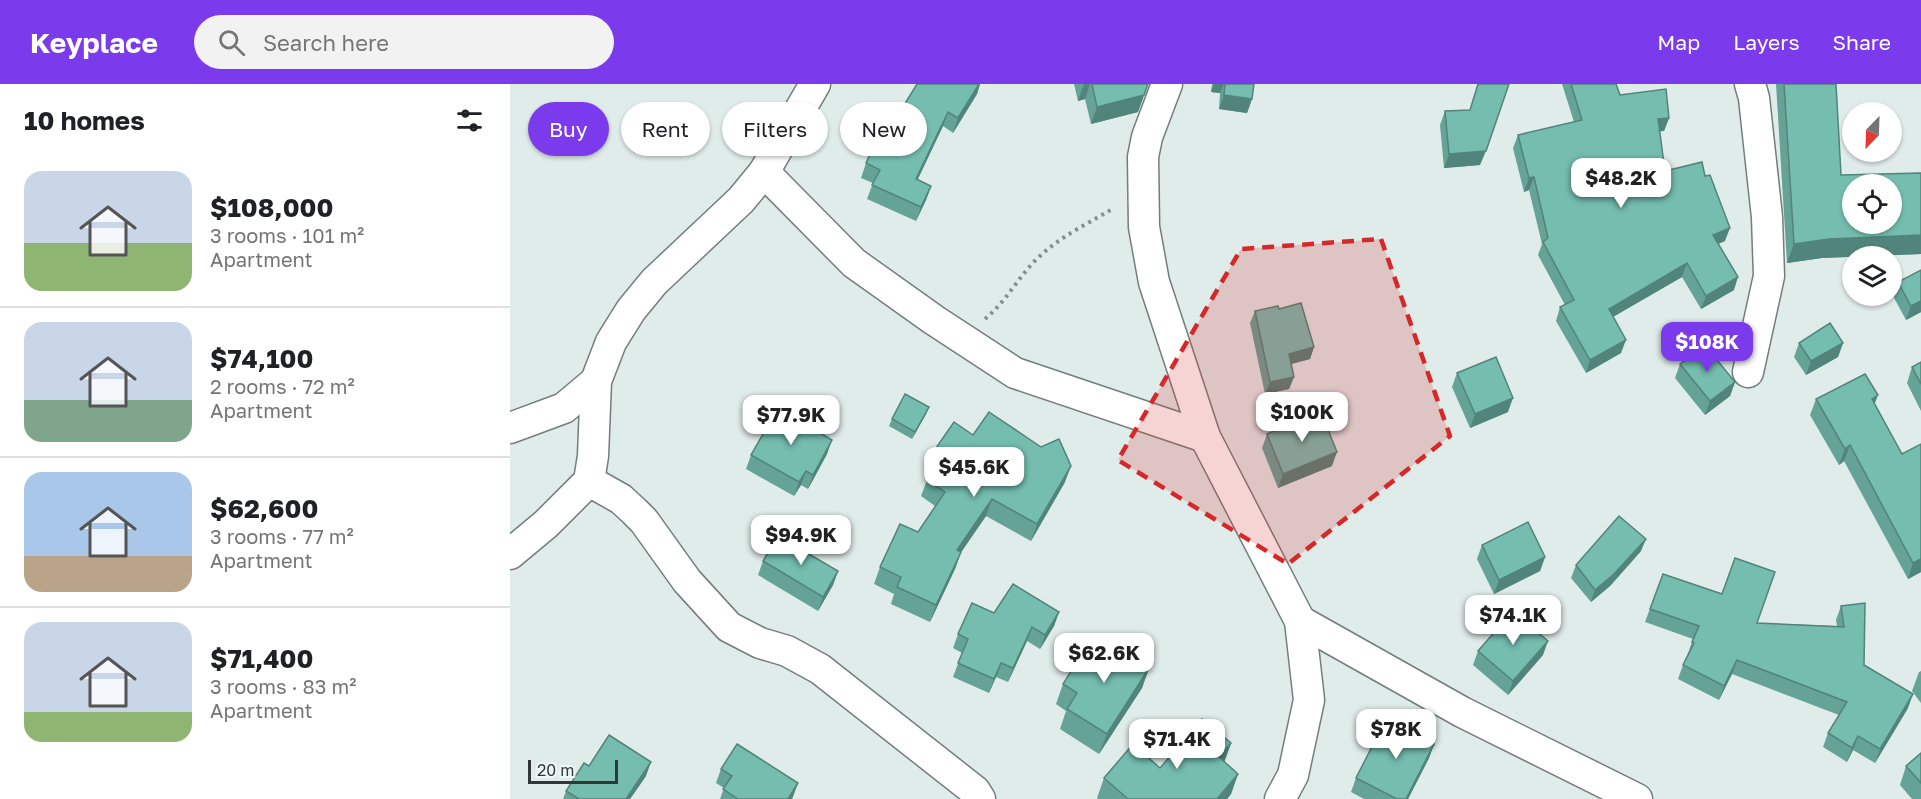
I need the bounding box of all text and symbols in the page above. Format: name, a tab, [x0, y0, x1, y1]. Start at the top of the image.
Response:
search box	[194, 15, 614, 69]
text: Keyplace	[30, 26, 158, 59]
icon: search	[215, 26, 248, 59]
text: Search here	[263, 29, 389, 56]
text: Map	[1657, 29, 1700, 55]
text: Layers	[1733, 29, 1800, 55]
text: Share	[1833, 29, 1891, 55]
chip: Buy	[528, 102, 609, 156]
chip: Rent	[621, 102, 710, 156]
chip: Filters	[722, 102, 828, 156]
chip: New	[840, 102, 927, 156]
north arrow	[1842, 102, 1902, 162]
map controls	[1842, 102, 1902, 306]
icon: filters	[453, 104, 486, 137]
text: 10 homes	[24, 105, 145, 136]
pin: $48.2K	[1572, 158, 1670, 209]
text: $48.2K	[1585, 165, 1657, 189]
button: locate	[1842, 174, 1902, 234]
text: $108,000	[210, 192, 333, 223]
icon: home	[72, 195, 144, 267]
text: 3 rooms · 101 m²	[210, 223, 364, 247]
button: layers	[1842, 246, 1902, 306]
text: Apartment	[210, 247, 313, 271]
pin: $108K	[1665, 322, 1749, 373]
text: $108K	[1675, 329, 1739, 353]
text: $74,100	[210, 343, 313, 374]
icon: home	[72, 346, 144, 418]
text: 2 rooms · 72 m²	[210, 374, 355, 398]
pin: $100K	[1260, 392, 1344, 443]
pin: $77.9K	[742, 395, 840, 446]
text: Apartment	[210, 398, 313, 422]
text: $100K	[1270, 399, 1334, 423]
text: $77.9K	[757, 402, 825, 426]
pin: $45.6K	[925, 447, 1023, 498]
text: $45.6K	[938, 454, 1010, 478]
text: $62,600	[210, 493, 318, 524]
icon: home	[72, 496, 144, 568]
pin: $94.9K	[752, 515, 850, 566]
text: $94.9K	[765, 522, 837, 546]
text: 3 rooms · 77 m²	[210, 524, 354, 548]
text: Apartment	[210, 548, 313, 572]
pin: $74.1K	[1464, 595, 1562, 646]
text: $74.1K	[1479, 602, 1547, 626]
pin: $62.6K	[1055, 633, 1153, 684]
text: $62.6K	[1068, 640, 1140, 664]
text: $71,400	[210, 643, 313, 674]
icon: home	[72, 646, 144, 718]
text: 3 rooms · 83 m²	[210, 674, 356, 698]
text: Apartment	[210, 698, 313, 722]
pin: $78K	[1360, 709, 1432, 760]
text: $78K	[1370, 716, 1422, 740]
pin: $71.4K	[1128, 719, 1226, 770]
text: $71.4K	[1143, 726, 1211, 750]
scale bar	[528, 757, 618, 784]
text: 20 m	[537, 760, 574, 780]

